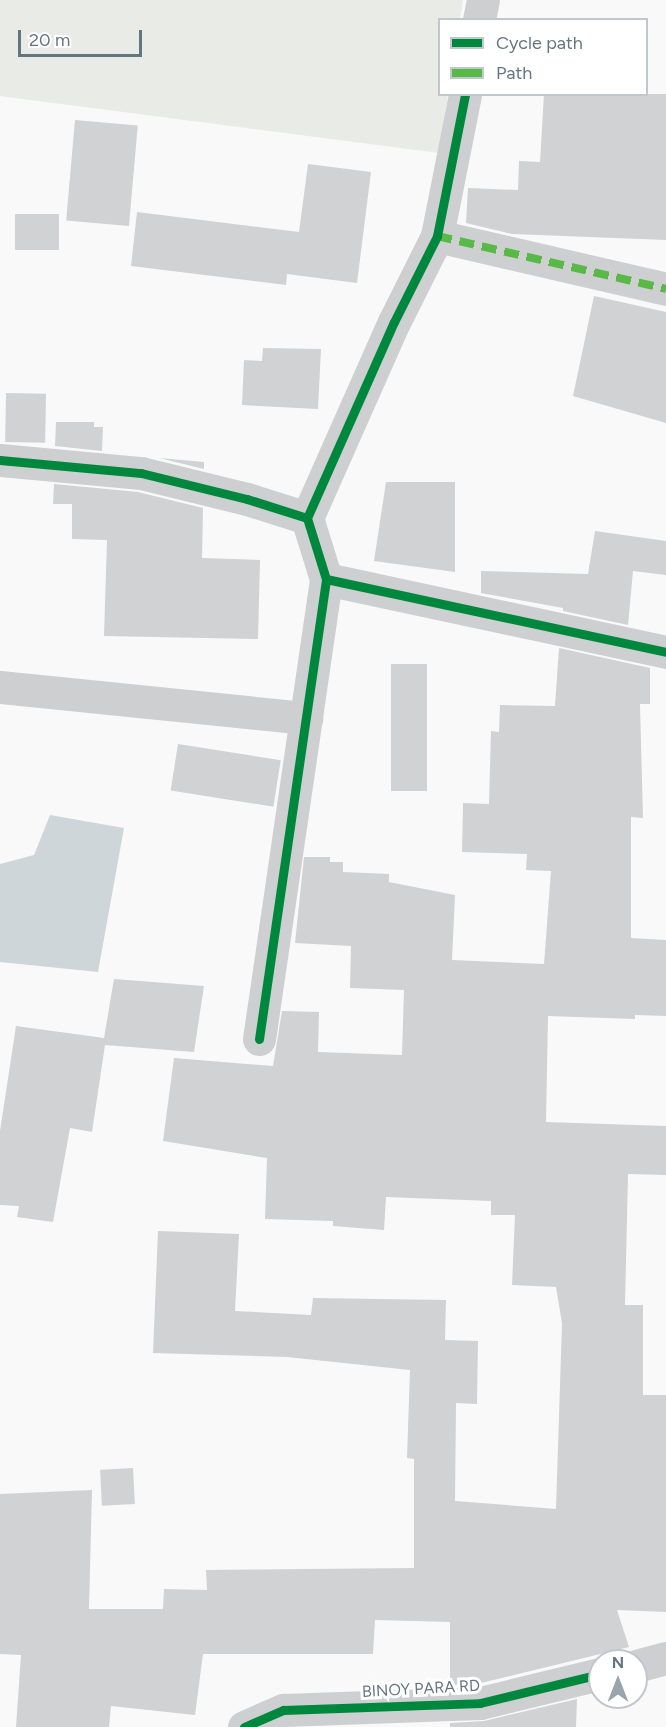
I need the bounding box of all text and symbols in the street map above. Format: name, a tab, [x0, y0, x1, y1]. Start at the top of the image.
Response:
scale bar	[21, 18, 146, 56]
legend	[438, 18, 648, 96]
text: 20 m	[29, 29, 70, 51]
text: Cycle path	[496, 32, 583, 54]
text: Path	[496, 62, 532, 84]
north arrow	[588, 1649, 648, 1709]
text: N	[612, 1653, 624, 1672]
street label: BINOY PARA RD	[361, 1676, 481, 1702]

